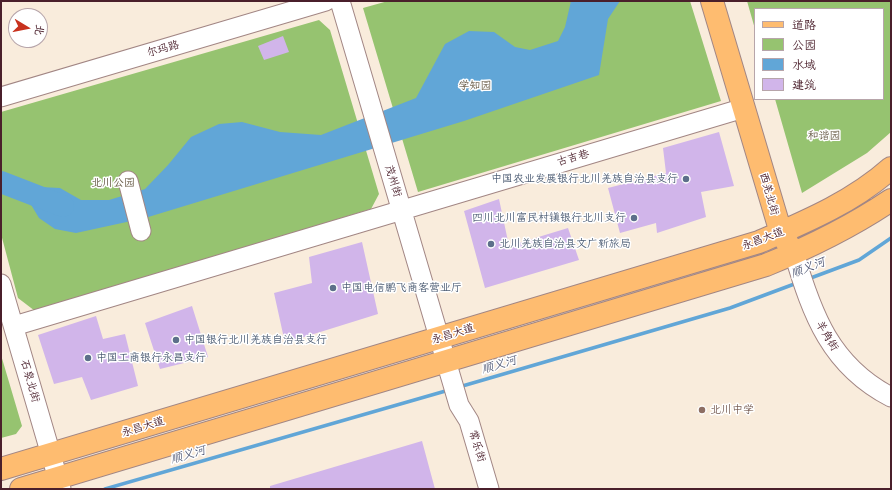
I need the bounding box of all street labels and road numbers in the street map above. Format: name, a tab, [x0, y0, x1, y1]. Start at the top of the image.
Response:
street label: 尔玛路	[145, 38, 181, 60]
street label: 古吉巷	[555, 147, 591, 169]
street label: 茂州街	[382, 163, 404, 199]
street label: 西羌北街	[757, 171, 781, 217]
street label: 永昌大道	[740, 225, 786, 253]
street label: 羊角街	[813, 318, 841, 354]
street label: 永昌大道	[430, 321, 476, 347]
street label: 石泉北街	[18, 358, 42, 404]
street label: 永昌大道	[120, 414, 166, 440]
street label: 常乐街	[466, 428, 488, 464]

